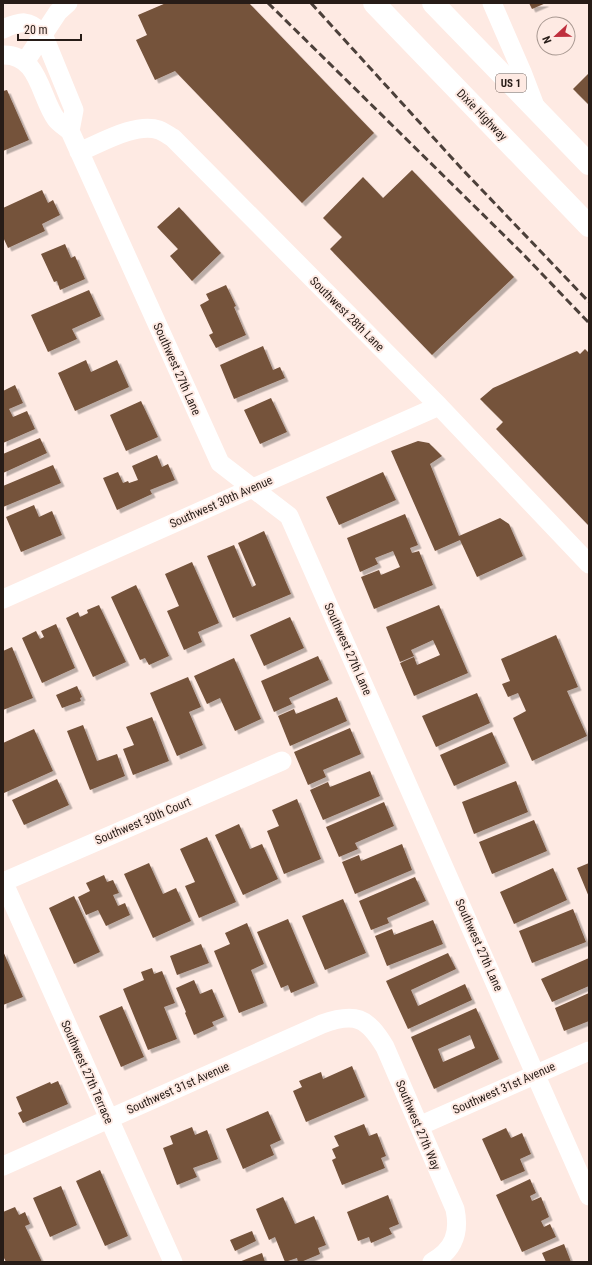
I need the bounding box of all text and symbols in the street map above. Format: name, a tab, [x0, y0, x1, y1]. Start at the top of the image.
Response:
scale bar	[18, 16, 81, 42]
north arrow	[536, 16, 576, 56]
text: 20 m	[24, 23, 48, 37]
text: N	[540, 34, 554, 45]
road number: US 1	[496, 74, 526, 92]
street label: Dixie Highway	[454, 86, 510, 144]
street label: Southwest 28th Lane	[307, 274, 387, 354]
street label: Southwest 27th Lane	[150, 321, 204, 418]
street label: Southwest 30th Avenue	[167, 473, 275, 531]
street label: Southwest 27th Lane	[321, 601, 375, 698]
street label: Southwest 30th Court	[93, 794, 193, 848]
street label: Southwest 27th Lane	[452, 897, 506, 994]
street label: Southwest 27th Terrace	[58, 1018, 116, 1126]
street label: Southwest 31st Avenue	[125, 1059, 232, 1117]
street label: Southwest 31st Avenue	[451, 1059, 558, 1117]
street label: Southwest 27th Way	[393, 1078, 443, 1172]

